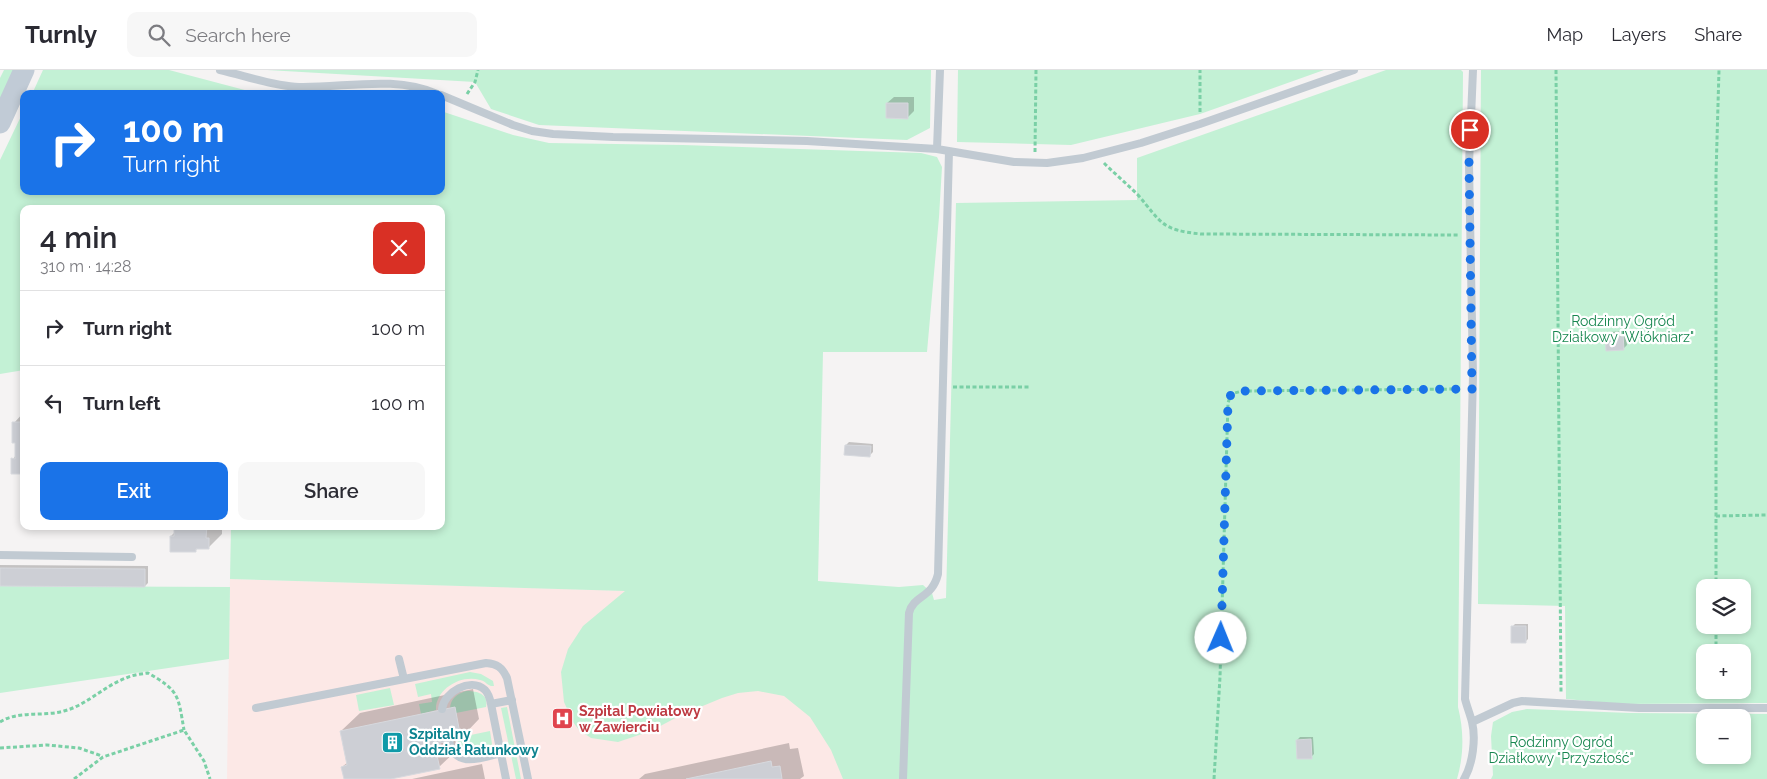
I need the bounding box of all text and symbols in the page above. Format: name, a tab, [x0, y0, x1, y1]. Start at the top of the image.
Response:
search box	[127, 12, 477, 57]
text: Turnly	[25, 20, 97, 49]
icon: search	[145, 21, 173, 49]
text: Search here	[185, 24, 291, 46]
text: Map	[1547, 24, 1583, 45]
text: Layers	[1611, 24, 1666, 45]
text: Share	[1694, 24, 1742, 45]
text: 100 m	[123, 109, 224, 150]
pin	[1449, 109, 1491, 151]
icon: right	[40, 110, 105, 175]
icon: arrive	[1456, 116, 1484, 144]
text: Turn right	[123, 151, 220, 177]
text: 4 min	[40, 220, 117, 255]
button: close	[373, 222, 425, 274]
text: 310 m · 14:28	[40, 257, 132, 276]
park label: Rodzinny Ogród Działkowy "Włókniarz"	[1552, 313, 1694, 345]
icon: right	[40, 314, 68, 342]
text: Turn right	[83, 317, 172, 339]
text: 100 m	[371, 317, 425, 339]
icon: left	[40, 389, 68, 417]
text: Turn left	[83, 392, 160, 414]
text: 100 m	[371, 392, 425, 414]
button: Exit	[40, 462, 228, 520]
button: Share	[238, 462, 425, 520]
map controls	[1696, 579, 1751, 764]
button: layers	[1696, 579, 1751, 634]
position arrow	[1194, 611, 1246, 663]
button: +	[1696, 644, 1751, 699]
place label: Szpital Powiatowy w Zawierciu	[579, 703, 701, 735]
hospital icon: Szpital Powiatowy w Zawierciu	[551, 707, 575, 731]
button: −	[1696, 709, 1751, 764]
place label: Szpitalny Oddział Ratunkowy	[409, 726, 539, 758]
building icon: Szpitalny Oddział Ratunkowy	[381, 730, 405, 754]
park label: Rodzinny Ogród Działkowy "Przyszłość"	[1488, 734, 1634, 766]

